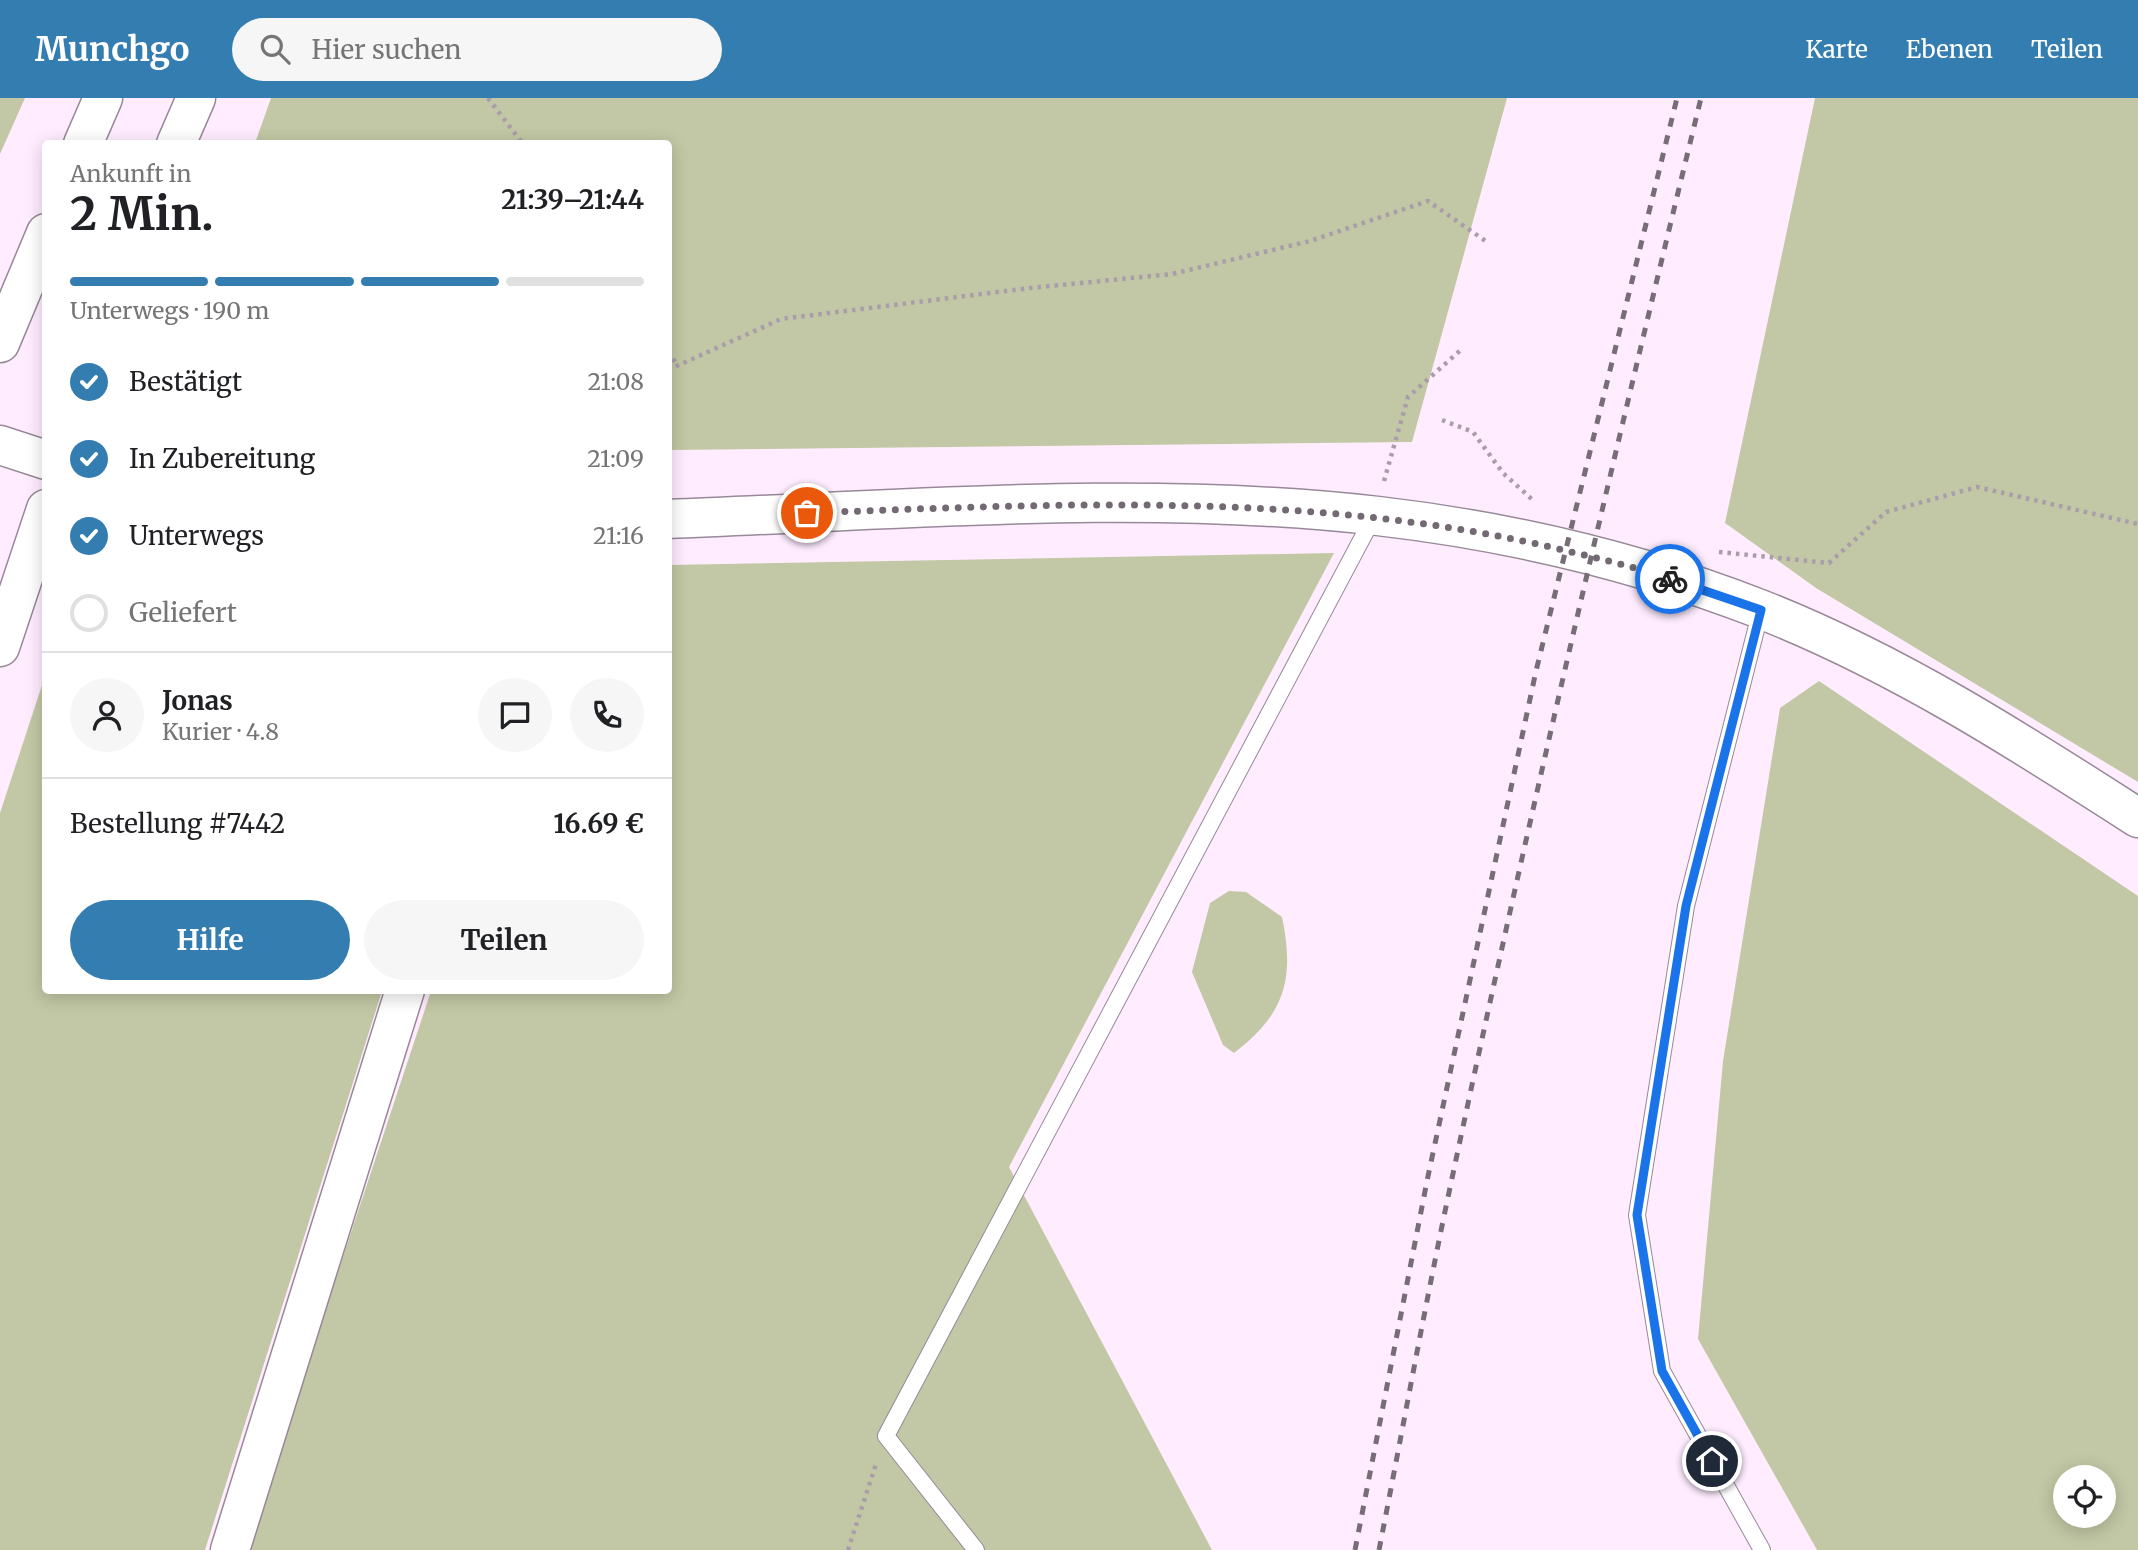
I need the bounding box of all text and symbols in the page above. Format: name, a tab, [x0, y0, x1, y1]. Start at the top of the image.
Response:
search box	[232, 18, 722, 81]
text: Munchgo	[35, 29, 190, 70]
icon: search	[256, 30, 294, 68]
text: Hier suchen	[312, 33, 461, 66]
text: Karte	[1805, 34, 1868, 65]
text: Ebenen	[1906, 34, 1993, 65]
text: Teilen	[2031, 34, 2103, 65]
text: Ankunft in	[70, 159, 192, 188]
text: 21:39–21:44	[501, 183, 644, 216]
text: 2 Min.	[70, 185, 214, 243]
text: Unterwegs · 190 m	[70, 296, 269, 325]
icon: check	[70, 363, 108, 401]
text: Bestätigt	[129, 365, 242, 398]
text: 21:08	[587, 367, 644, 396]
icon: check	[70, 440, 108, 478]
text: In Zubereitung	[129, 442, 315, 475]
text: 21:09	[587, 444, 644, 473]
pin	[777, 483, 837, 543]
icon: bag	[788, 494, 826, 532]
icon: check	[70, 517, 108, 555]
text: Unterwegs	[129, 519, 264, 552]
text: 21:16	[593, 521, 644, 550]
courier	[1635, 544, 1705, 614]
icon: bike	[1651, 560, 1689, 598]
text: Geliefert	[129, 596, 237, 629]
button: person	[70, 678, 144, 752]
button: chat	[478, 678, 552, 752]
button: phone	[570, 678, 644, 752]
text: Jonas	[162, 684, 233, 717]
text: Kurier · 4.8	[162, 717, 279, 746]
text: Bestellung #7442	[70, 807, 285, 840]
text: 16.69 €	[554, 807, 644, 840]
button: Hilfe	[70, 900, 350, 980]
button: Teilen	[364, 900, 644, 980]
pin	[1682, 1431, 1742, 1491]
icon: home	[1693, 1442, 1731, 1480]
map controls	[2053, 1465, 2116, 1528]
button: locate	[2053, 1465, 2116, 1528]

